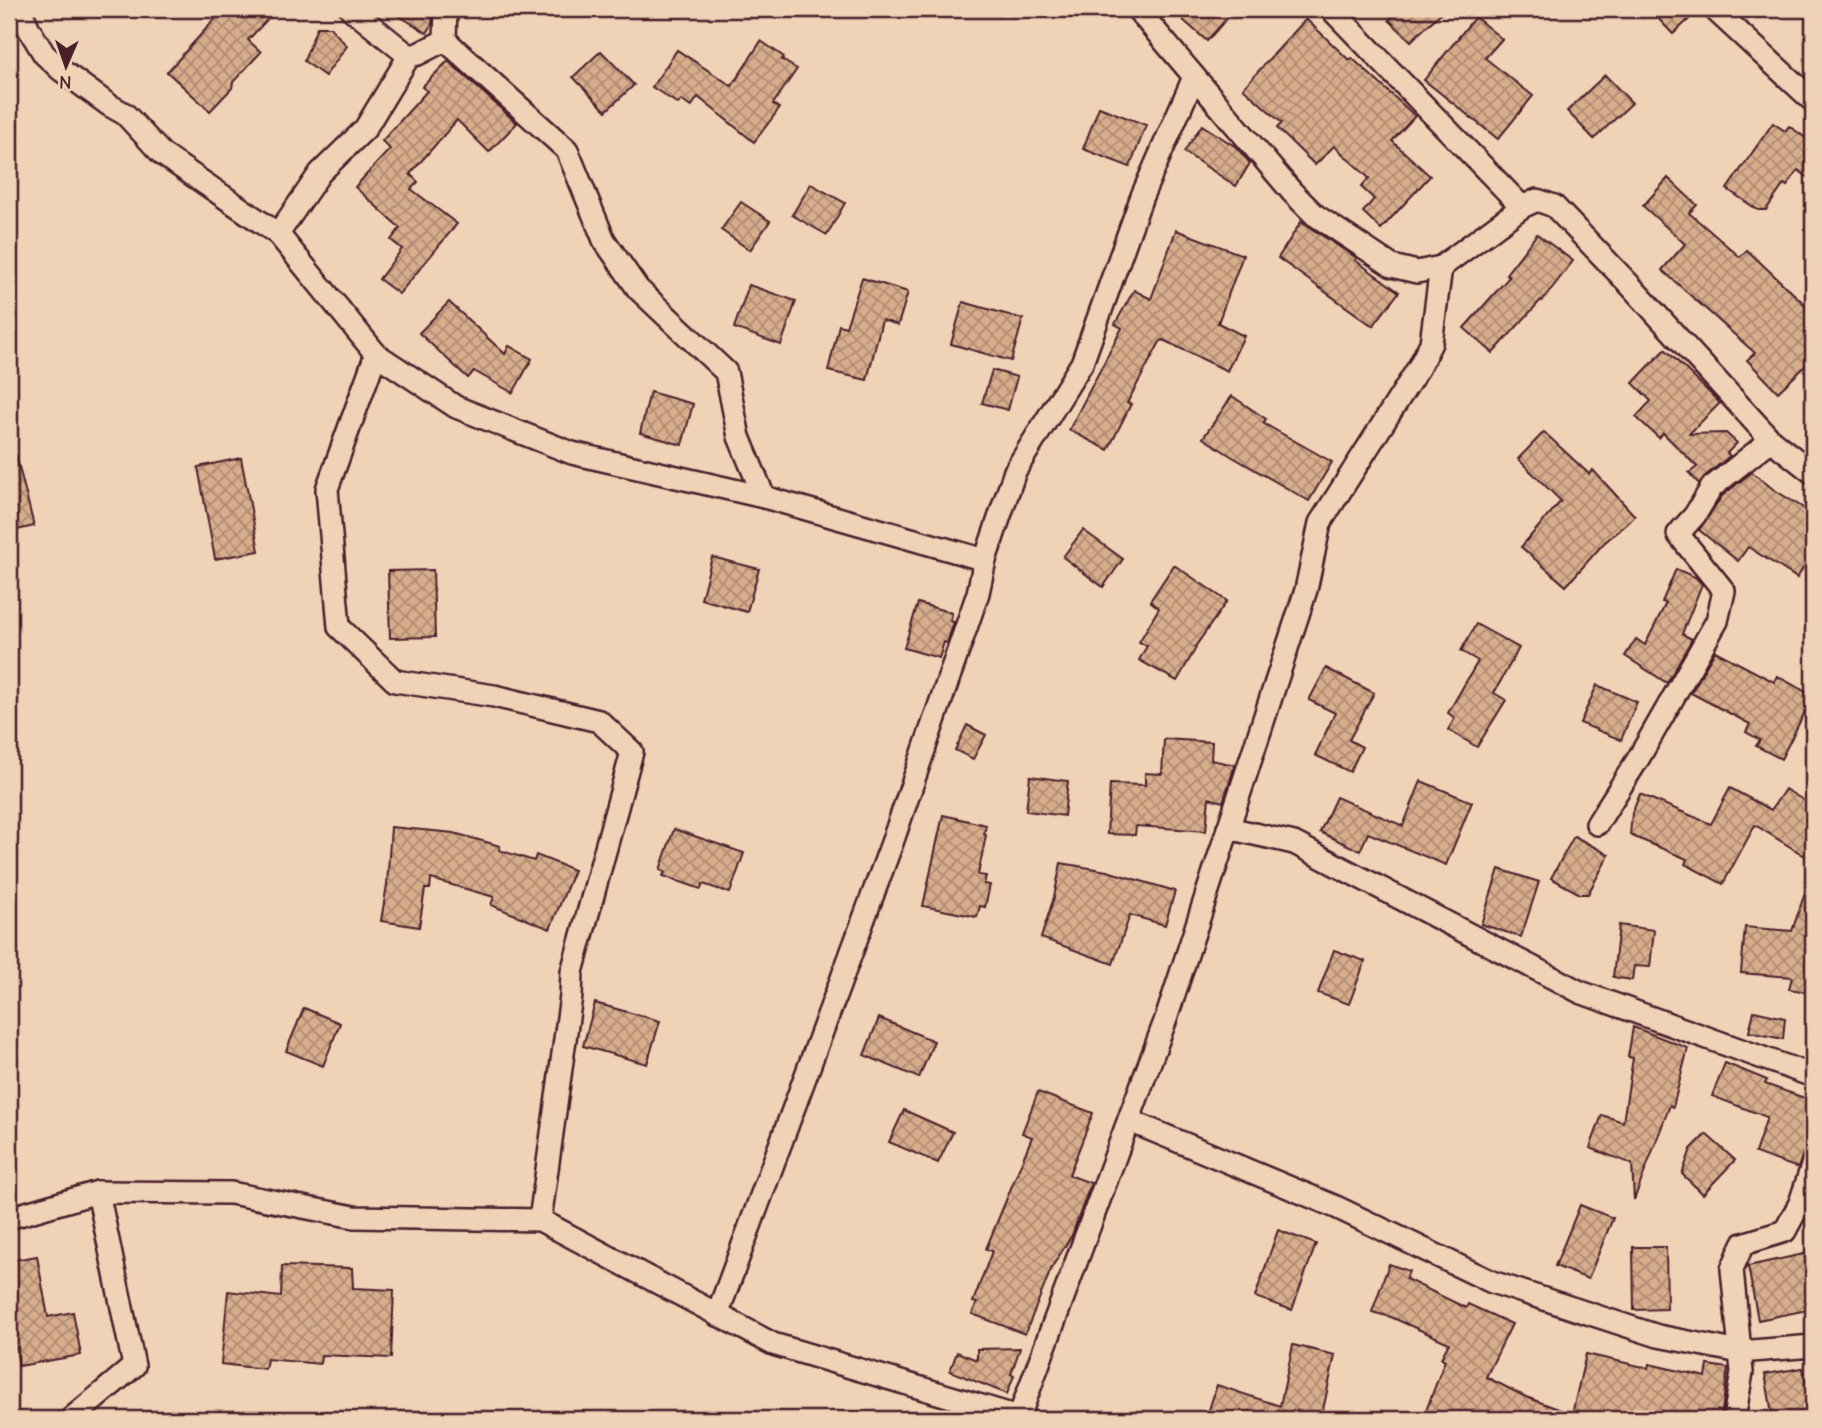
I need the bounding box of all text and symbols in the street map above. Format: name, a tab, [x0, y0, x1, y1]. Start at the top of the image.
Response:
north arrow	[32, 32, 102, 102]
text: N	[59, 71, 72, 93]

